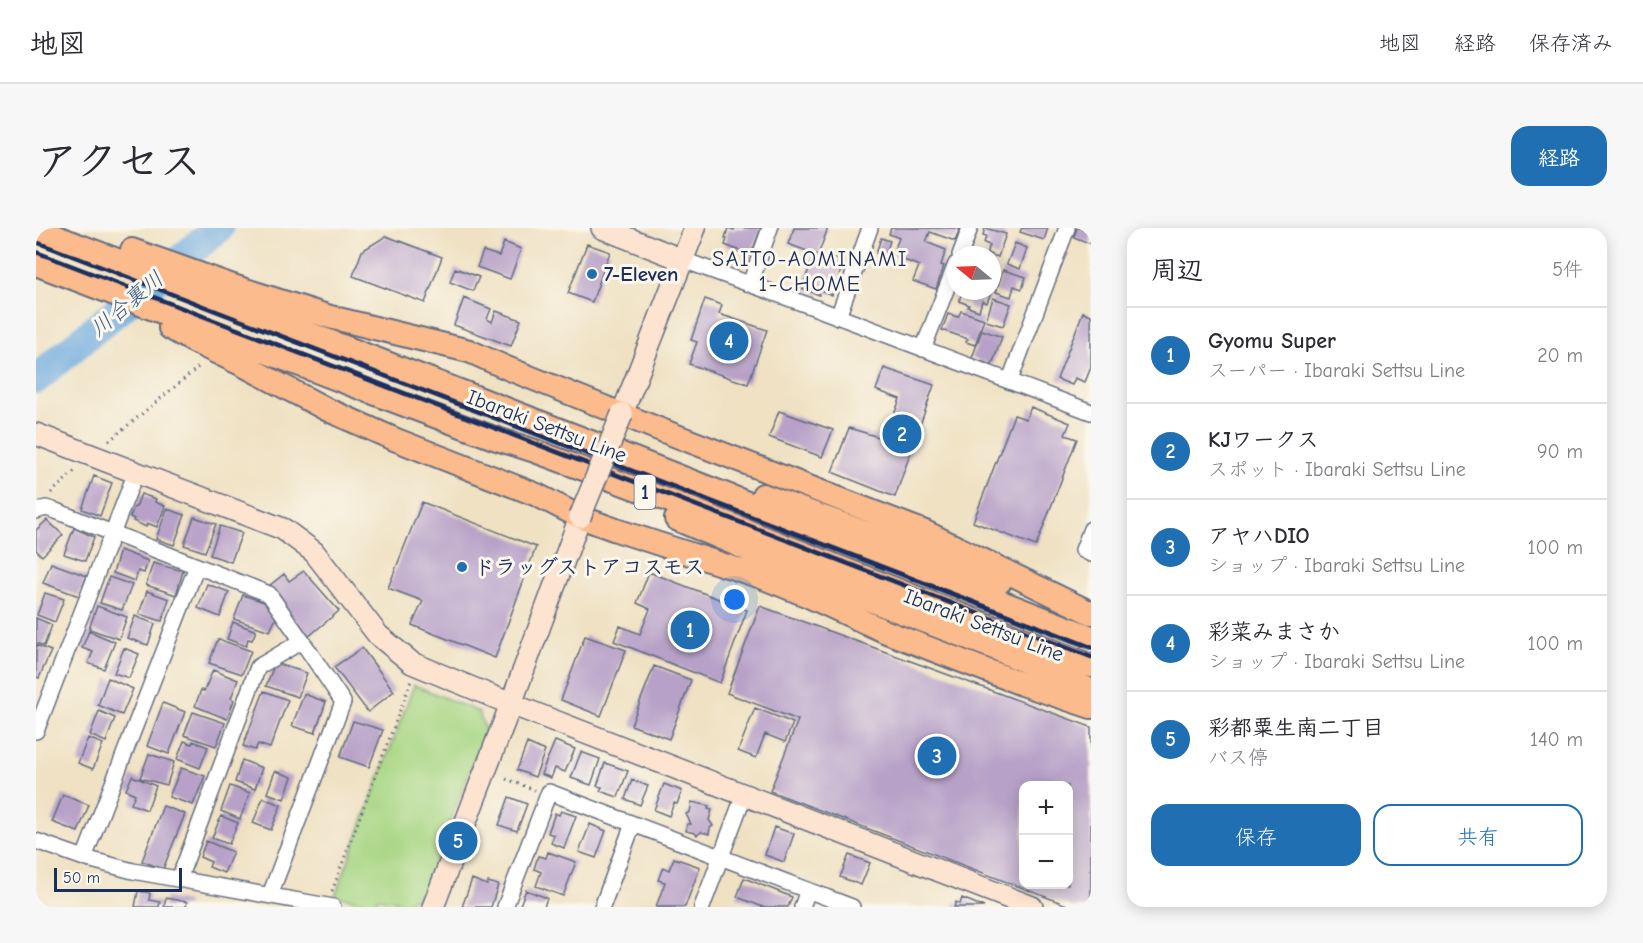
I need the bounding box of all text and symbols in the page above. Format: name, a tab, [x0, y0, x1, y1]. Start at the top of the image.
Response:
text: 地図	[30, 28, 86, 60]
text: 地図	[1379, 31, 1421, 55]
text: 経路	[1454, 31, 1496, 55]
text: 保存済み	[1529, 31, 1613, 55]
button: 経路	[1511, 126, 1607, 186]
text: アクセス	[36, 137, 201, 186]
district label: SAITO-AOMINAMI 1-CHOME	[712, 246, 908, 297]
north arrow	[947, 246, 1001, 300]
text: 周辺	[1151, 256, 1203, 286]
text: 5件	[1552, 258, 1583, 281]
place label: 7-Eleven	[604, 262, 678, 286]
water label: 川合裏川	[85, 266, 169, 342]
marker: 7-Eleven	[585, 267, 599, 281]
pin: 4	[710, 318, 748, 364]
text: Gyomu Super	[1208, 328, 1336, 354]
text: 1	[1167, 344, 1174, 367]
text: 20 m	[1537, 344, 1583, 367]
text: スーパー · Ibaraki Settsu Line	[1208, 359, 1465, 382]
street label: Ibaraki Settsu Line	[464, 385, 630, 467]
pin: 2	[882, 412, 922, 456]
text: KJワークス	[1208, 427, 1319, 453]
text: 2	[1166, 440, 1175, 463]
text: 90 m	[1537, 440, 1583, 463]
text: スポット · Ibaraki Settsu Line	[1208, 458, 1466, 481]
road number: 1	[634, 475, 656, 509]
text: アヤハDIO	[1208, 523, 1310, 549]
text: 3	[1166, 536, 1175, 559]
text: 100 m	[1528, 536, 1583, 559]
text: ショップ · Ibaraki Settsu Line	[1208, 554, 1465, 577]
place label: ドラッグストアコスモス	[474, 555, 705, 579]
marker: ドラッグストアコスモス	[455, 560, 469, 574]
street label: Ibaraki Settsu Line	[901, 584, 1067, 666]
your location	[720, 585, 749, 614]
pin: 1	[670, 608, 710, 652]
text: 彩菜みまさか	[1208, 619, 1340, 645]
text: 4	[1166, 632, 1175, 655]
text: 100 m	[1528, 632, 1583, 655]
text: ショップ · Ibaraki Settsu Line	[1208, 650, 1465, 673]
text: 彩都粟生南二丁目	[1208, 715, 1384, 741]
text: 5	[1165, 728, 1176, 751]
text: 140 m	[1530, 728, 1583, 751]
pin: 3	[918, 734, 956, 778]
text: バス停	[1208, 746, 1268, 769]
map controls	[1019, 781, 1073, 889]
button: +	[1019, 781, 1073, 835]
button: 保存	[1151, 804, 1361, 866]
button: 共有	[1373, 804, 1583, 866]
pin: 5	[438, 818, 478, 864]
button: −	[1019, 835, 1073, 889]
scale bar	[54, 865, 182, 892]
text: 50 m	[63, 869, 100, 887]

